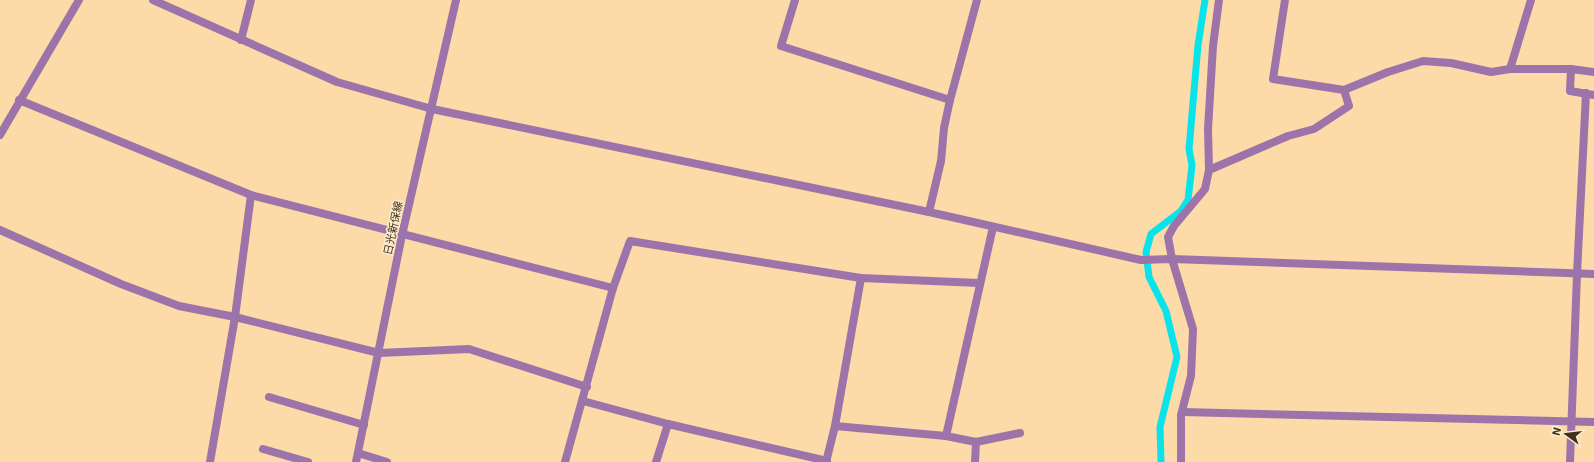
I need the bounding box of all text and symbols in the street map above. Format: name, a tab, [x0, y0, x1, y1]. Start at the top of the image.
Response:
street label: 日光新保線	[380, 200, 405, 256]
north arrow	[1546, 414, 1586, 454]
text: N	[1549, 426, 1563, 437]

